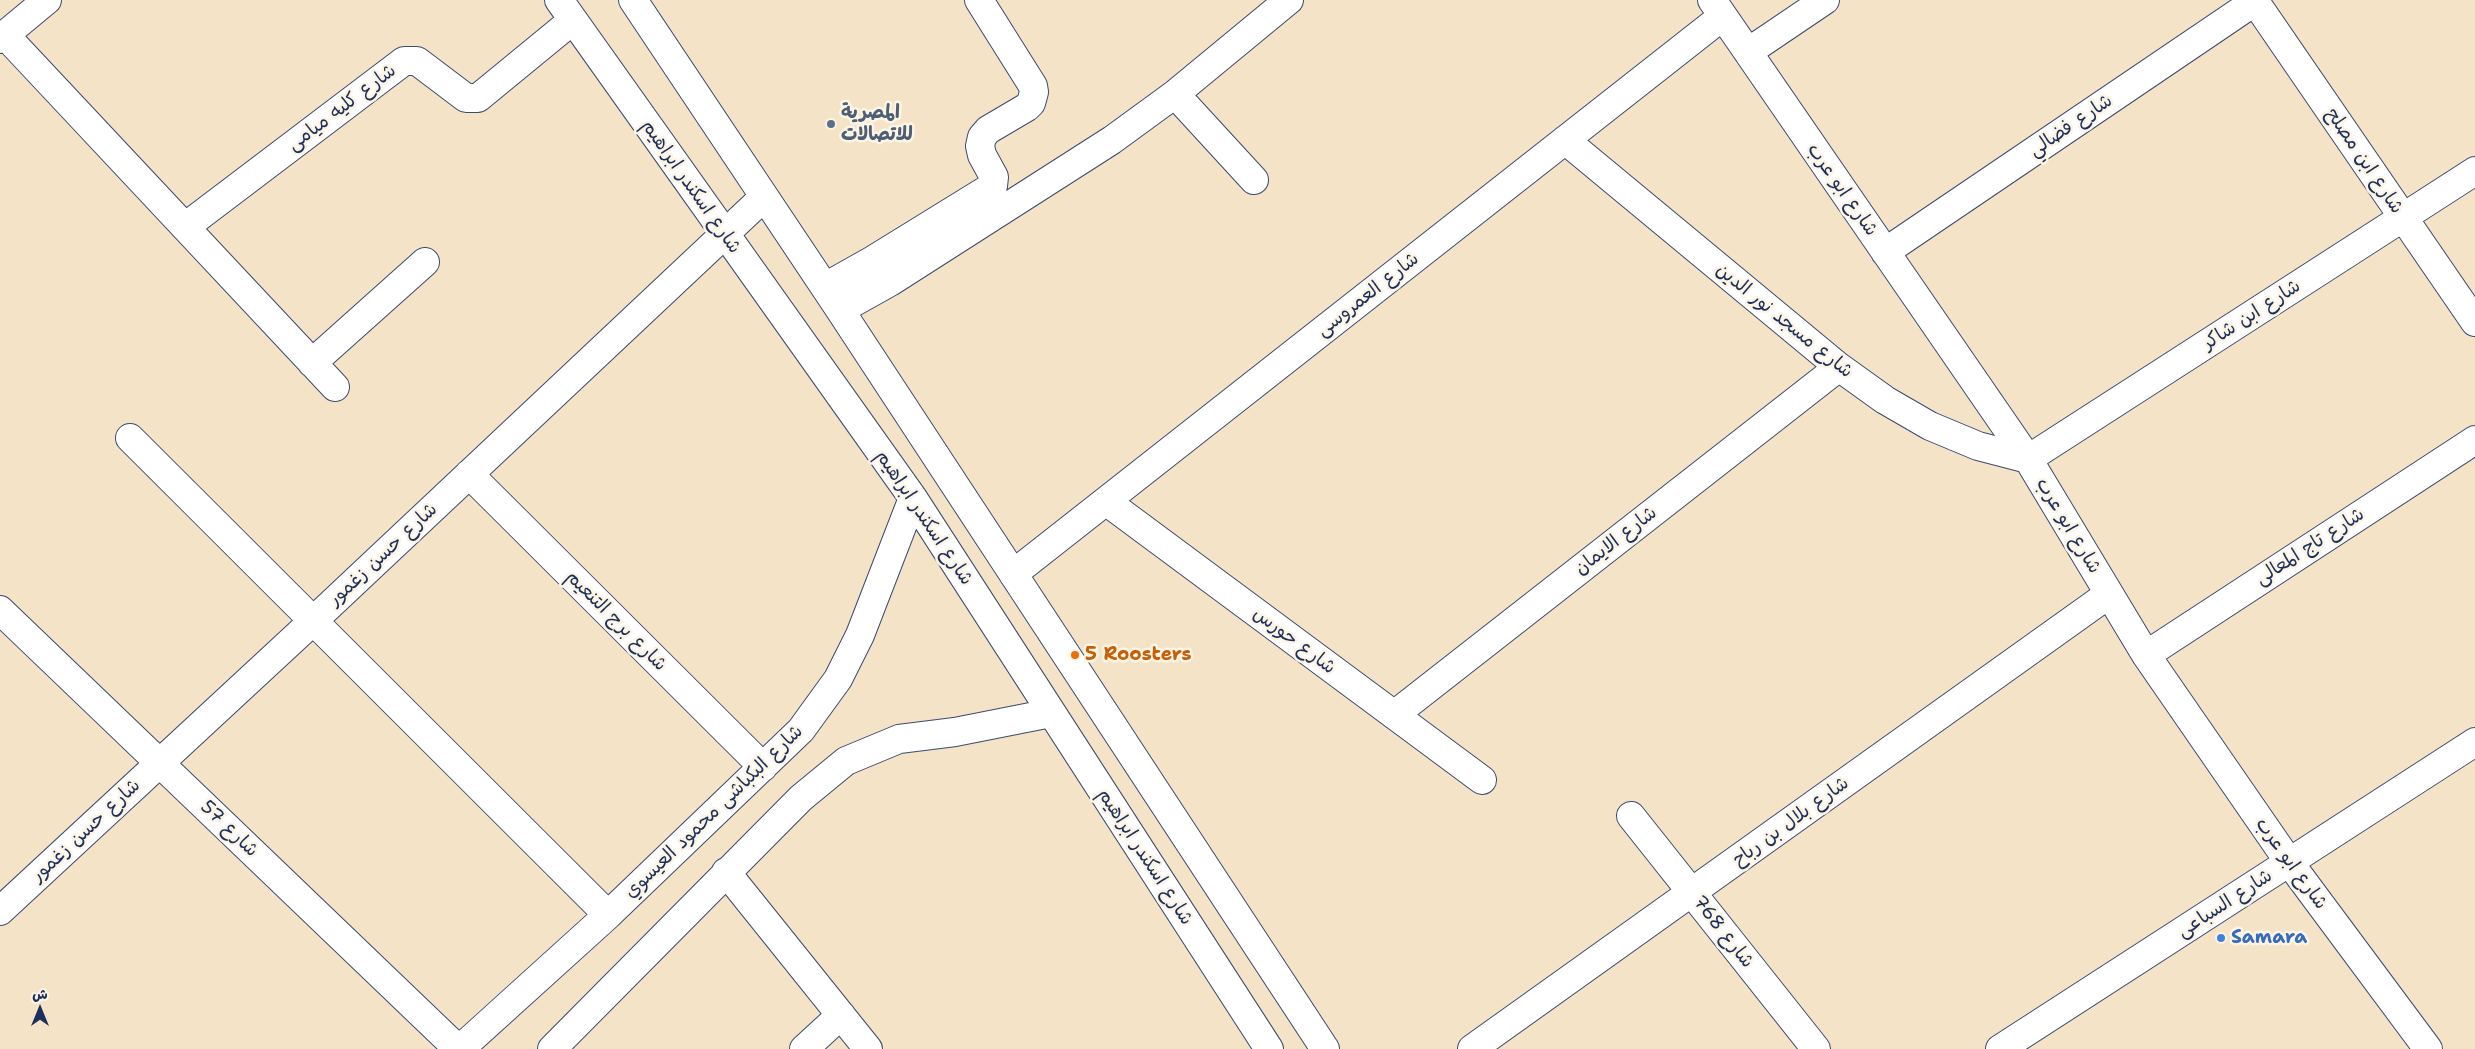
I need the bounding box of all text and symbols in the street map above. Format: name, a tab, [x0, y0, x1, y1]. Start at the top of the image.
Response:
street label: شارع كليه ميامى	[283, 60, 401, 156]
street label: شارع فضالي	[2025, 90, 2117, 162]
place label: المصرية للاتصالات	[841, 102, 913, 146]
street label: شارع ابن مصلح	[2320, 104, 2408, 218]
street label: شارع اسكندر ابراهيم	[636, 116, 746, 258]
marker: المصرية للاتصالات	[825, 118, 837, 130]
street label: شارع ابو عرب	[1802, 139, 1882, 241]
street label: شارع العمروسى	[1312, 248, 1424, 342]
street label: شارع مسجد نور الدين	[1711, 259, 1857, 383]
street label: شارع ابن شاكر	[2199, 275, 2305, 355]
street label: شارع اسكندر ابراهيم	[870, 446, 978, 590]
street label: شارع ابو عرب	[2030, 474, 2106, 578]
street label: شارع حسن زغمور	[324, 499, 442, 611]
street label: شارع الايمان	[1570, 502, 1662, 580]
street label: شارع تاج المعالى	[2251, 503, 2369, 591]
street label: شارع برج التنعيم	[561, 566, 671, 676]
street label: شارع حورس	[1248, 603, 1340, 679]
place label: 5 Roosters	[1085, 644, 1192, 666]
marker: 5 Roosters	[1069, 649, 1081, 661]
street label: شارع البكباشى محمود العيسوي	[620, 721, 808, 903]
street label: شارع بلال بن رباح	[1728, 772, 1854, 872]
street label: شارع حسن زغمور	[27, 775, 145, 887]
street label: شارع اسكندر ابراهيم	[1092, 785, 1198, 929]
street label: شارع 57	[195, 796, 263, 862]
street label: شارع ابو عرب	[2250, 814, 2332, 914]
street label: شارع السباعى	[2173, 865, 2277, 943]
street label: شارع 768	[1688, 891, 1758, 973]
place label: Samara	[2231, 927, 2307, 949]
marker: Samara	[2215, 932, 2227, 944]
north arrow	[15, 984, 65, 1034]
text: ش	[32, 985, 48, 1003]

